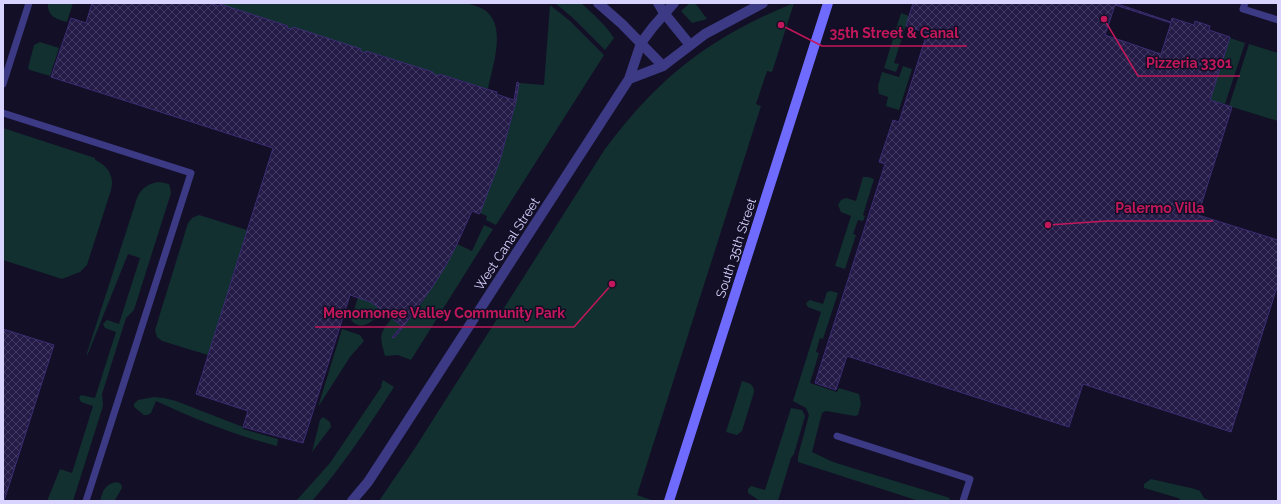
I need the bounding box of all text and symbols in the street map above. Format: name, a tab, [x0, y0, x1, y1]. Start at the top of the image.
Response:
callout: 35th Street & Canal	[822, 20, 967, 46]
text: 35th Street & Canal	[829, 25, 959, 41]
callout: Pizzeria 3301	[1138, 50, 1240, 76]
text: Pizzeria 3301	[1146, 55, 1232, 71]
street label: West Canal Street	[471, 194, 543, 293]
callout: Palermo Villa	[1107, 195, 1213, 221]
street label: South 35th Street	[713, 196, 759, 300]
text: Palermo Villa	[1115, 200, 1205, 216]
callout: Menomonee Valley Community Park	[315, 301, 574, 327]
text: Menomonee Valley Community Park	[323, 305, 565, 321]

